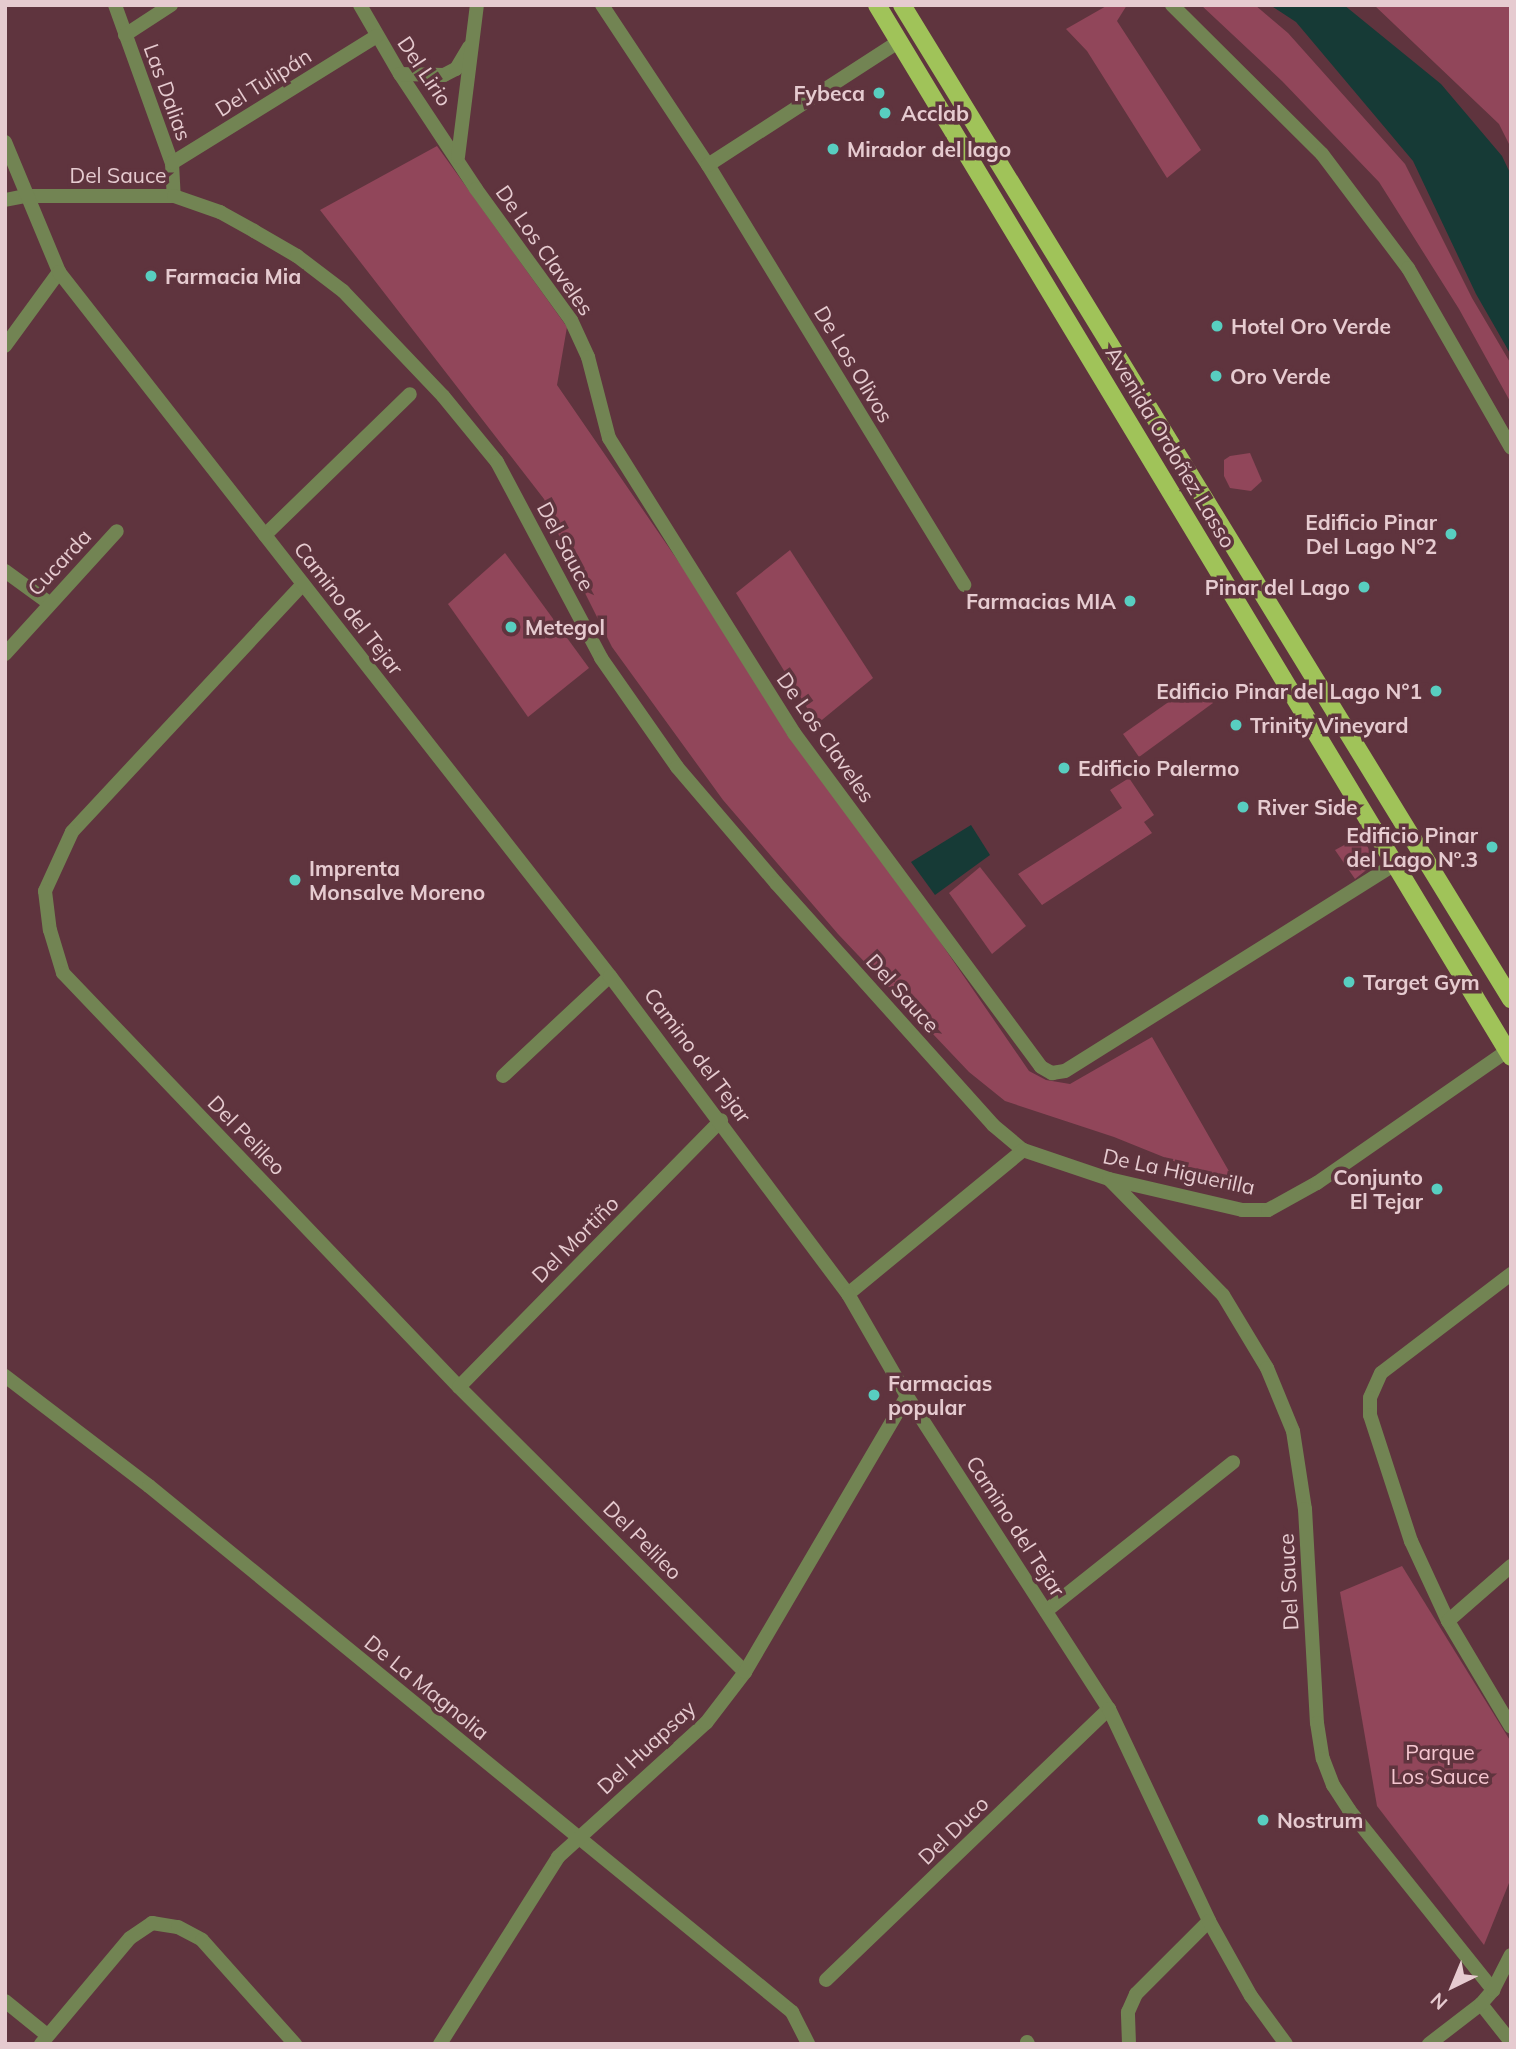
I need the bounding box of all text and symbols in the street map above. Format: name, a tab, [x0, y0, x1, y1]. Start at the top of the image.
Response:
street label: Del Lirio	[393, 31, 457, 111]
street label: Las Dalias	[139, 40, 197, 144]
street label: Del Tulipán	[210, 43, 316, 121]
place label: Fybeca	[794, 80, 865, 106]
marker: Fybeca	[871, 85, 887, 101]
place label: Acclab	[901, 100, 969, 126]
marker: Acclab	[875, 103, 895, 123]
place label: Mirador del lago	[847, 136, 1011, 162]
marker: Mirador del lago	[825, 141, 841, 157]
street label: Del Sauce	[70, 162, 166, 188]
street label: De Los Claveles	[491, 180, 599, 320]
place label: Farmacia Mia	[165, 263, 301, 289]
marker: Farmacia Mia	[143, 268, 159, 284]
street label: De Los Olivos	[809, 301, 899, 427]
place label: Hotel Oro Verde	[1231, 313, 1391, 339]
marker: Hotel Oro Verde	[1209, 318, 1225, 334]
street label: Avenida Ordoñez Lasso	[1101, 342, 1241, 552]
place label: Oro Verde	[1230, 363, 1331, 389]
marker: Oro Verde	[1208, 368, 1224, 384]
street label: Del Sauce	[532, 497, 600, 595]
place label: Edificio Pinar Del Lago N°2	[1305, 509, 1437, 559]
street label: Cucarda	[22, 523, 96, 601]
marker: Edificio Pinar Del Lago N°2	[1443, 526, 1459, 542]
street label: Camino del Tejar	[289, 536, 409, 680]
place label: Pinar del Lago	[1205, 574, 1350, 600]
marker: Pinar del Lago	[1356, 579, 1372, 595]
place label: Farmacias MIA	[966, 588, 1116, 614]
marker: Farmacias MIA	[1122, 593, 1138, 609]
place label: Metegol	[525, 614, 605, 640]
marker: Metegol	[503, 619, 519, 635]
street label: De Los Claveles	[772, 667, 880, 807]
place label: Edificio Pinar del Lago N°1	[1156, 678, 1422, 704]
marker: Edificio Pinar del Lago N°1	[1428, 683, 1444, 699]
place label: Trinity Vineyard	[1250, 712, 1408, 738]
marker: Trinity Vineyard	[1228, 717, 1244, 733]
place label: Edificio Palermo	[1078, 755, 1239, 781]
marker: Edificio Palermo	[1056, 760, 1072, 776]
place label: River Side	[1257, 794, 1358, 820]
marker: River Side	[1235, 799, 1251, 815]
place label: Edificio Pinar del Lago Nº.3	[1346, 822, 1478, 872]
marker: Edificio Pinar del Lago Nº.3	[1484, 839, 1500, 855]
place label: Imprenta Monsalve Moreno	[309, 855, 485, 905]
marker: Imprenta Monsalve Moreno	[287, 872, 303, 888]
street label: Del Sauce	[861, 949, 945, 1037]
place label: Target Gym	[1363, 969, 1480, 995]
marker: Target Gym	[1341, 974, 1357, 990]
street label: Camino del Tejar	[639, 983, 757, 1127]
street label: Del Pelileo	[203, 1090, 291, 1180]
street label: De La Higuerilla	[1101, 1143, 1257, 1199]
place label: Conjunto El Tejar	[1333, 1164, 1423, 1214]
marker: Conjunto El Tejar	[1429, 1181, 1445, 1197]
street label: Del Mortiño	[526, 1190, 624, 1288]
place label: Farmacias popular	[888, 1370, 992, 1420]
marker: Farmacias popular	[866, 1387, 882, 1403]
street label: Camino del Tejar	[961, 1451, 1071, 1601]
street label: Del Pelileo	[599, 1496, 687, 1584]
street label: Del Sauce	[1273, 1533, 1303, 1631]
street label: De La Magnolia	[360, 1629, 494, 1745]
street label: Del Huapsay	[592, 1695, 700, 1799]
park label: Parque Los Sauce	[1391, 1739, 1489, 1789]
street label: Del Duco	[913, 1791, 993, 1869]
place label: Nostrum	[1277, 1807, 1363, 1833]
marker: Nostrum	[1255, 1812, 1271, 1828]
north arrow	[1418, 1951, 1488, 2021]
text: N	[1425, 1988, 1452, 2015]

